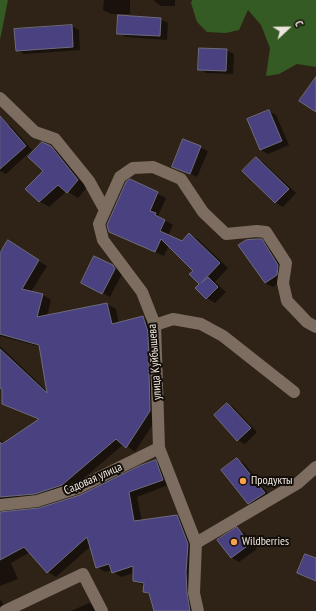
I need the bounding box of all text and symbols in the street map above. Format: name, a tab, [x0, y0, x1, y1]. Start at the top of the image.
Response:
north arrow	[268, 8, 308, 48]
text: С	[292, 19, 307, 28]
street label: улица Куйбышева	[145, 324, 165, 400]
street label: Садовая улица	[62, 460, 124, 498]
place label: Продукты	[251, 474, 292, 488]
marker: Продукты	[238, 476, 248, 486]
place label: Wildberries	[242, 535, 289, 549]
marker: Wildberries	[229, 537, 239, 547]

